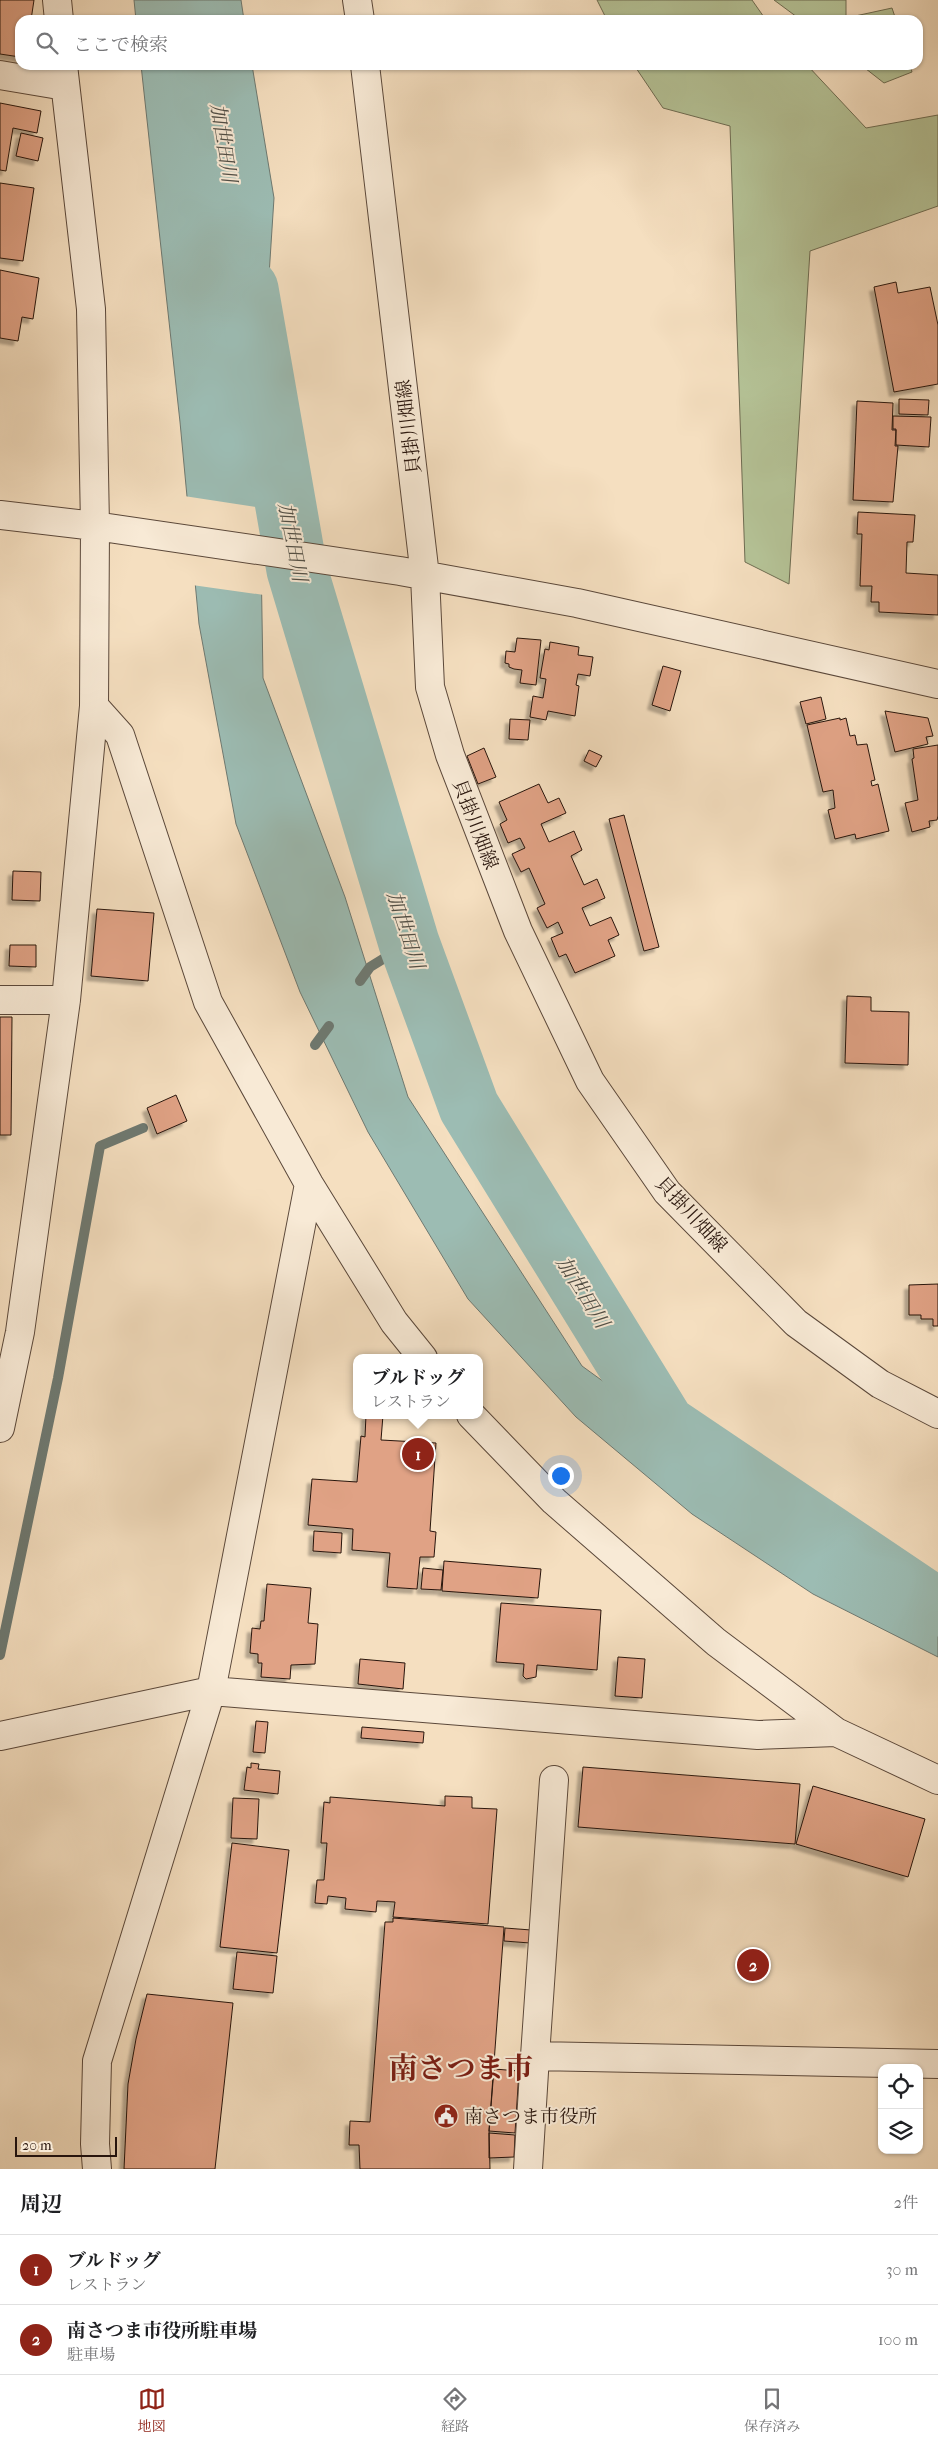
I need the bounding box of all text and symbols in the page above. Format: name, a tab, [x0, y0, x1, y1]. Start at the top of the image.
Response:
search box	[15, 15, 923, 70]
icon: search	[33, 29, 61, 57]
text: ここで検索	[73, 34, 168, 56]
water label: 加世田川	[206, 102, 241, 186]
street label: 貝掛川畑線	[392, 378, 426, 475]
water label: 加世田川	[274, 501, 312, 586]
street label: 貝掛川畑線	[448, 776, 502, 873]
water label: 加世田川	[382, 889, 429, 974]
street label: 貝掛川畑線	[651, 1172, 732, 1257]
water label: 加世田川	[552, 1252, 615, 1334]
popup	[353, 1354, 483, 1419]
text: ブルドッグ	[371, 1367, 465, 1389]
text: レストラン	[371, 1392, 451, 1411]
pin: 1	[402, 1435, 434, 1473]
your location	[548, 1463, 574, 1489]
pin: 2	[737, 1946, 769, 1984]
district label: 南さつま市	[388, 2052, 534, 2086]
map controls	[878, 2064, 923, 2154]
button: locate	[878, 2064, 923, 2109]
public building icon: 南さつま市役所	[433, 2103, 459, 2129]
place label: 南さつま市役所	[464, 2106, 597, 2128]
button: layers	[878, 2109, 923, 2154]
scale bar	[15, 2134, 118, 2157]
text: 20 m	[22, 2137, 52, 2154]
text: 周辺	[20, 2192, 62, 2216]
text: 2件	[894, 2193, 918, 2212]
text: ブルドッグ	[67, 2250, 160, 2272]
text: 1	[33, 2260, 39, 2279]
text: 30 m	[886, 2260, 918, 2279]
text: レストラン	[67, 2275, 147, 2294]
text: 南さつま市役所駐車場	[67, 2320, 257, 2342]
text: 2	[32, 2330, 40, 2349]
text: 100 m	[878, 2330, 918, 2349]
text: 駐車場	[67, 2345, 115, 2364]
tab: 地図	[138, 2385, 166, 2435]
tab: 経路	[441, 2385, 469, 2435]
tab: 保存済み	[744, 2385, 800, 2435]

